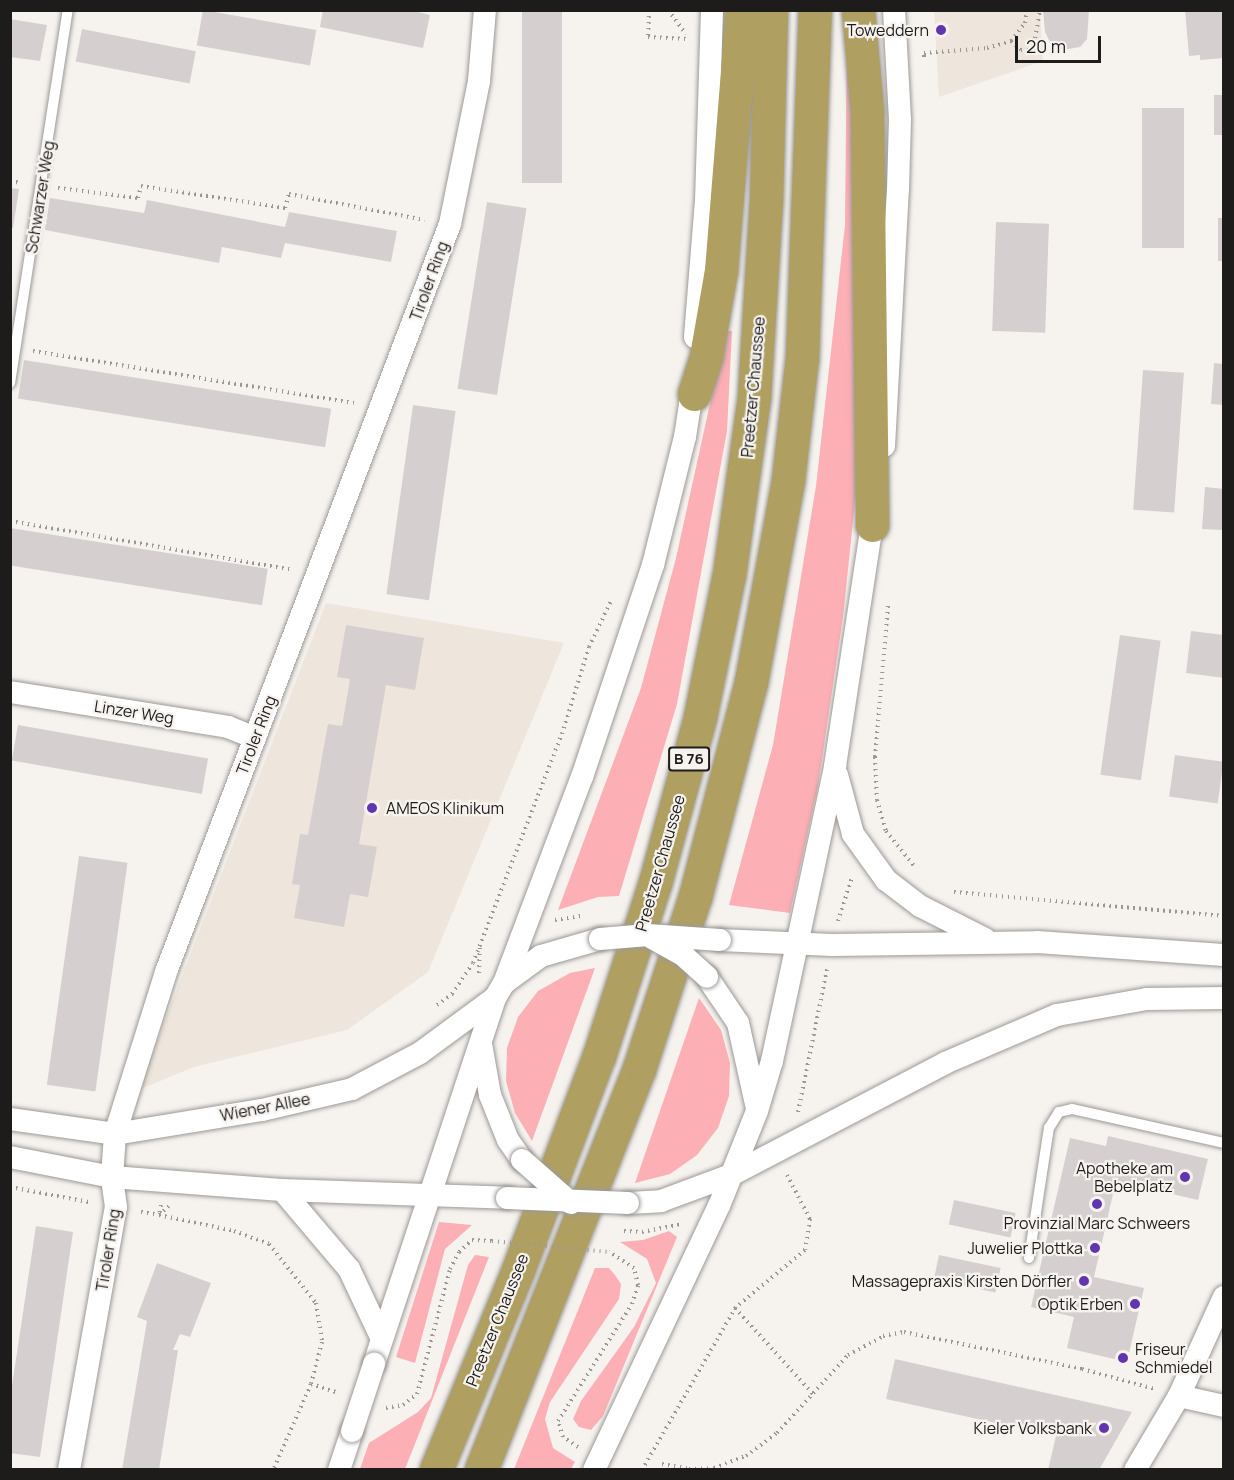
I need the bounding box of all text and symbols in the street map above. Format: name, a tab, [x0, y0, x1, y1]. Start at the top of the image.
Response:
place label: Toweddern	[847, 20, 929, 40]
marker: Toweddern	[934, 23, 948, 37]
scale bar	[1018, 24, 1104, 62]
text: 20 m	[1026, 34, 1066, 58]
street label: Schwarzer Weg	[22, 139, 58, 255]
street label: Tiroler Ring	[406, 239, 452, 323]
street label: Preetzer Chaussee	[737, 316, 769, 458]
street label: Tiroler Ring	[232, 693, 280, 777]
street label: Linzer Weg	[93, 696, 175, 728]
road number: B 76	[668, 747, 710, 771]
street label: Preetzer Chaussee	[631, 792, 689, 934]
place label: AMEOS Klinikum	[386, 798, 504, 818]
marker: AMEOS Klinikum	[363, 799, 381, 817]
street label: Wiener Allee	[218, 1089, 312, 1125]
place label: Apotheke am Bebelplatz	[1076, 1158, 1173, 1196]
marker: Apotheke am Bebelplatz	[1178, 1170, 1192, 1184]
marker: Provinzial Marc Schweers	[1090, 1197, 1104, 1211]
street label: Tiroler Ring	[92, 1207, 124, 1293]
place label: Provinzial Marc Schweers	[1004, 1213, 1190, 1233]
place label: Juwelier Plottka	[967, 1238, 1083, 1258]
marker: Juwelier Plottka	[1088, 1241, 1102, 1255]
street label: Preetzer Chaussee	[462, 1251, 532, 1389]
place label: Massagepraxis Kirsten Dörfler	[852, 1271, 1072, 1291]
marker: Massagepraxis Kirsten Dörfler	[1077, 1274, 1091, 1288]
place label: Optik Erben	[1038, 1294, 1123, 1314]
marker: Optik Erben	[1128, 1297, 1142, 1311]
place label: Friseur Schmiedel	[1135, 1339, 1212, 1377]
marker: Friseur Schmiedel	[1116, 1351, 1130, 1365]
place label: Kieler Volksbank	[973, 1418, 1092, 1438]
marker: Kieler Volksbank	[1097, 1421, 1111, 1435]

